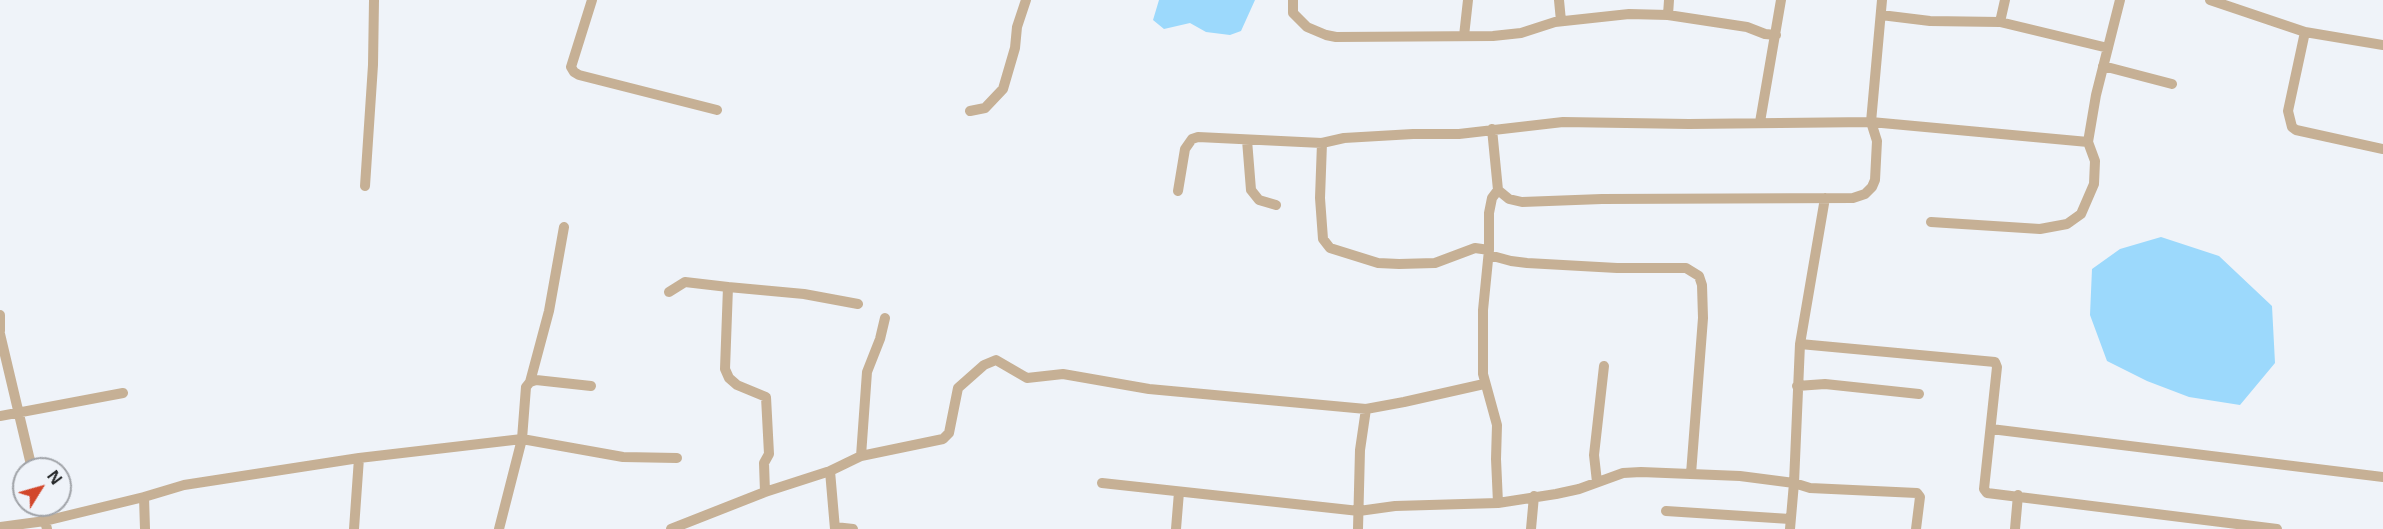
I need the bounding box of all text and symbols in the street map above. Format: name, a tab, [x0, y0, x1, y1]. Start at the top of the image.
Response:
north arrow	[12, 457, 72, 517]
text: N	[42, 466, 67, 489]

